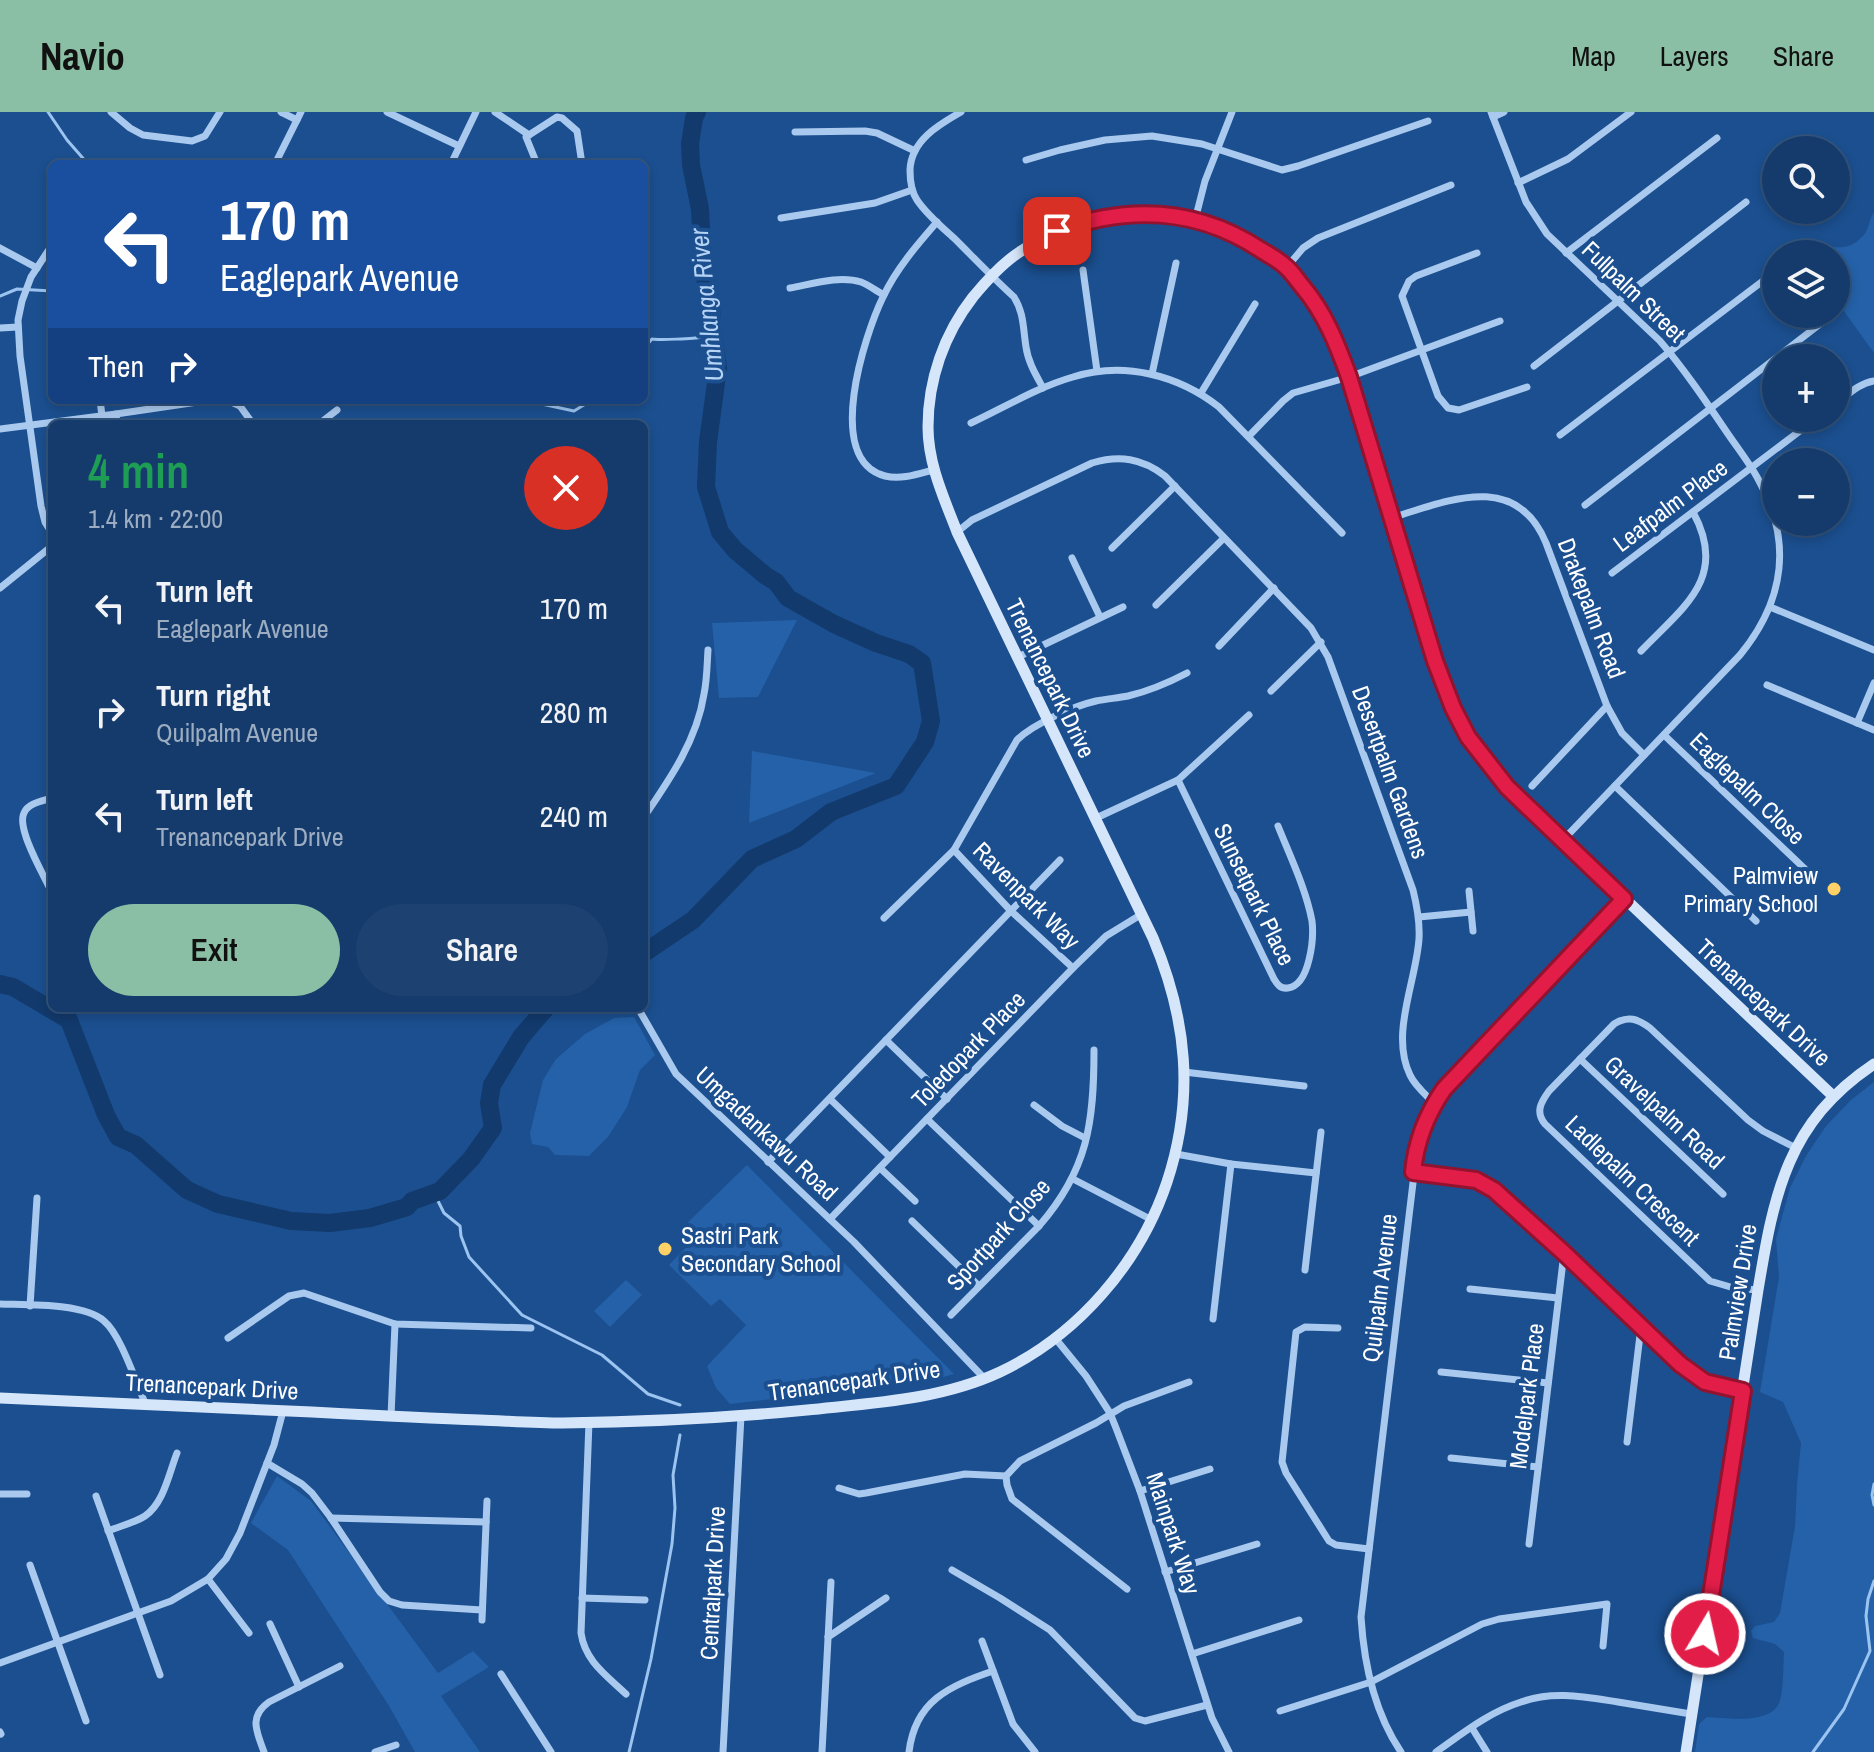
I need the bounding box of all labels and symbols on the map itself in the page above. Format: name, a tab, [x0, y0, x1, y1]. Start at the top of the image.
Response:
pin	[1023, 197, 1091, 265]
water label: Umhlanga River	[680, 226, 731, 383]
street label: Fullpalm Street	[1575, 234, 1693, 349]
street label: Leafpalm Place	[1606, 451, 1734, 559]
street label: Drakepalm Road	[1551, 533, 1633, 683]
street label: Trenancepark Drive	[999, 593, 1103, 763]
street label: Desertpalm Gardens	[1345, 681, 1437, 863]
street label: Eaglepalm Close	[1683, 725, 1813, 851]
street label: Sunsetpark Place	[1207, 818, 1303, 970]
street label: Ravenpark Way	[966, 834, 1088, 956]
place label: Palmview Primary School	[1683, 859, 1819, 919]
marker: Palmview Primary School	[1825, 880, 1843, 898]
street label: Trenancepark Drive	[1690, 931, 1838, 1073]
street label: Toledopark Place	[904, 984, 1032, 1114]
street label: Gravelpalm Road	[1598, 1048, 1732, 1176]
street label: Umgadankawu Road	[689, 1059, 845, 1207]
street label: Ladlepalm Crescent	[1559, 1108, 1707, 1253]
street label: Sportpark Close	[939, 1171, 1057, 1297]
street label: Quilpalm Avenue	[1354, 1212, 1404, 1364]
place label: Sastri Park Secondary School	[681, 1219, 841, 1279]
street label: Palmview Drive	[1710, 1221, 1764, 1363]
marker: Sastri Park Secondary School	[656, 1240, 674, 1258]
street label: Modelpark Place	[1501, 1321, 1551, 1471]
street label: Trenancepark Drive	[766, 1352, 942, 1408]
street label: Trenancepark Drive	[125, 1365, 299, 1407]
street label: Mainpark Way	[1139, 1468, 1209, 1598]
street label: Centralpark Drive	[692, 1505, 732, 1661]
position arrow	[1663, 1592, 1747, 1676]

